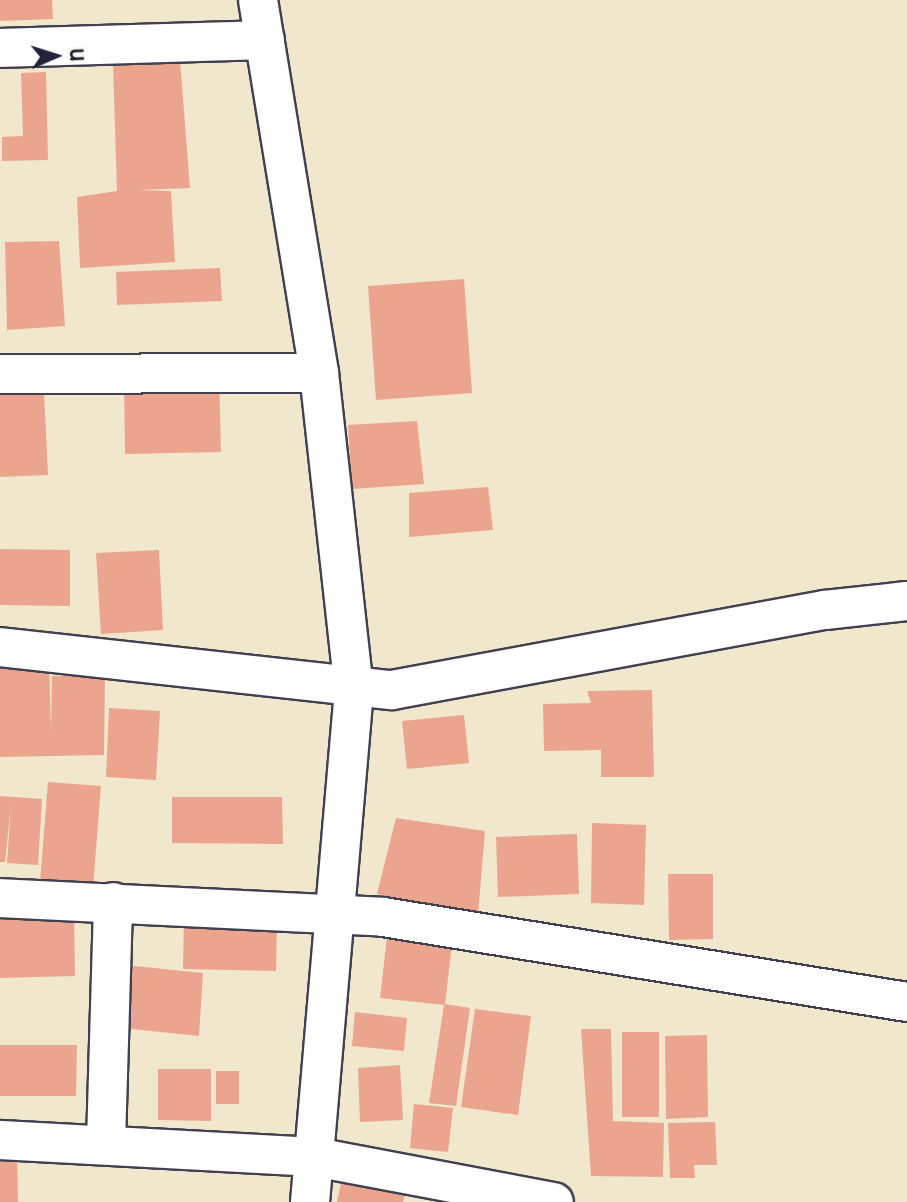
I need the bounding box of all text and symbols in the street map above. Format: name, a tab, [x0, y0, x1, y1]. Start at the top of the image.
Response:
north arrow	[21, 21, 91, 91]
text: U	[65, 48, 90, 62]

